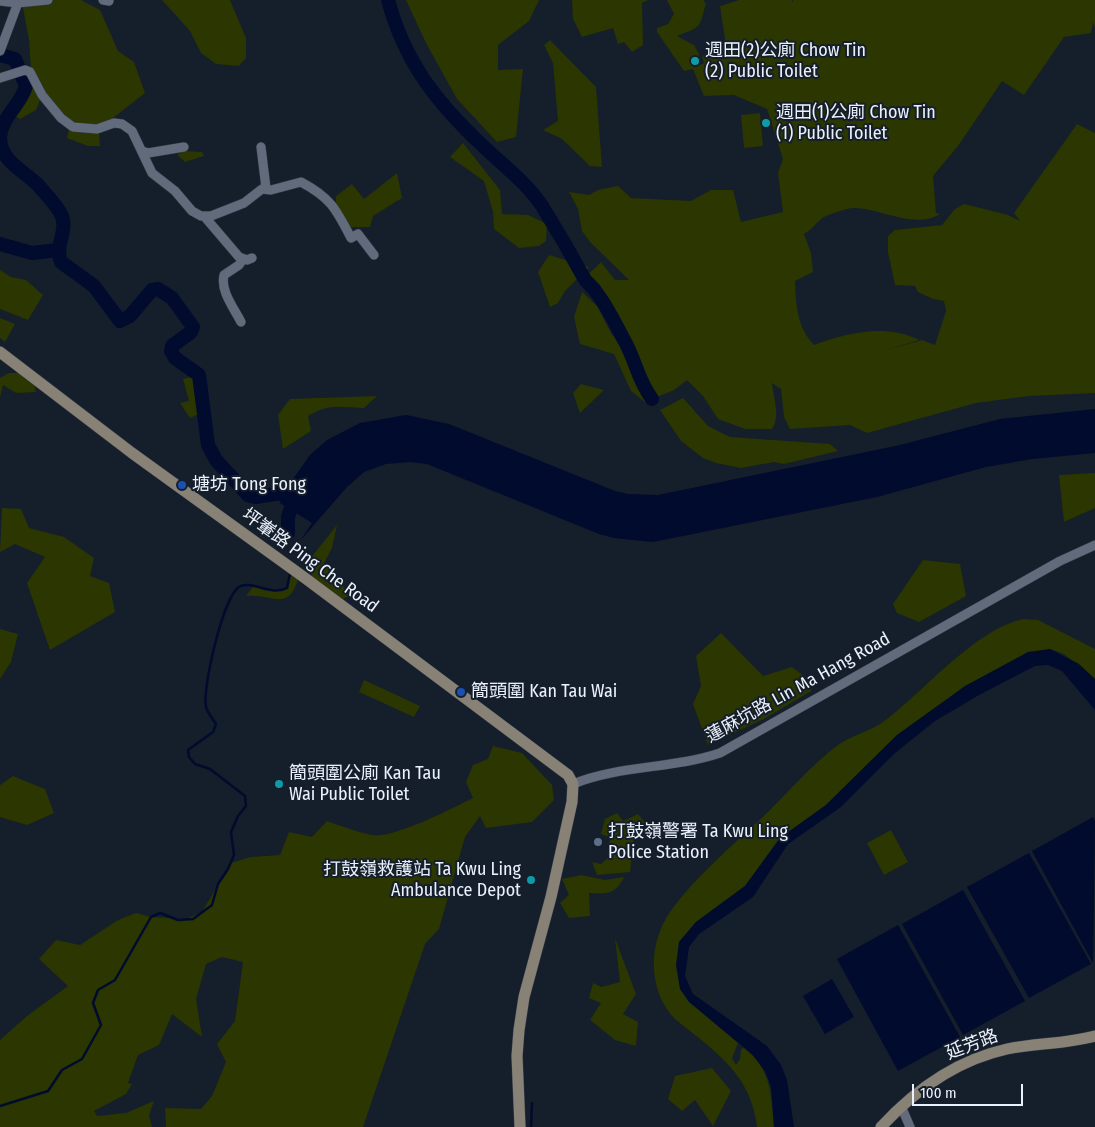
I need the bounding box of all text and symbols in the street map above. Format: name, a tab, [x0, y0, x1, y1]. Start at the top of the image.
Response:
place label: 週田(2)公廁 Chow Tin (2) Public Toilet	[705, 40, 866, 82]
marker: 週田(2)公廁 Chow Tin (2) Public Toilet	[689, 55, 701, 67]
place label: 週田(1)公廁 Chow Tin (1) Public Toilet	[776, 102, 936, 144]
marker: 週田(1)公廁 Chow Tin (1) Public Toilet	[760, 117, 772, 129]
place label: 塘坊 Tong Fong	[192, 474, 306, 496]
marker: 塘坊 Tong Fong	[176, 479, 188, 491]
street label: 坪輋路 Ping Che Road	[238, 504, 382, 618]
street label: 蓮麻坑路 Lin Ma Hang Road	[702, 628, 894, 748]
place label: 簡頭圍 Kan Tau Wai	[471, 681, 617, 703]
marker: 簡頭圍 Kan Tau Wai	[455, 686, 467, 698]
place label: 簡頭圍公廁 Kan Tau Wai Public Toilet	[289, 763, 441, 806]
marker: 簡頭圍公廁 Kan Tau Wai Public Toilet	[273, 778, 285, 790]
place label: 打鼓嶺警署 Ta Kwu Ling Police Station	[608, 821, 788, 864]
marker: 打鼓嶺警署 Ta Kwu Ling Police Station	[592, 836, 604, 848]
place label: 打鼓嶺救護站 Ta Kwu Ling Ambulance Depot	[323, 859, 521, 902]
marker: 打鼓嶺救護站 Ta Kwu Ling Ambulance Depot	[525, 874, 537, 886]
street label: 延芳路	[943, 1025, 1001, 1065]
scale bar	[915, 1074, 1026, 1106]
text: 100 m	[920, 1084, 957, 1102]

